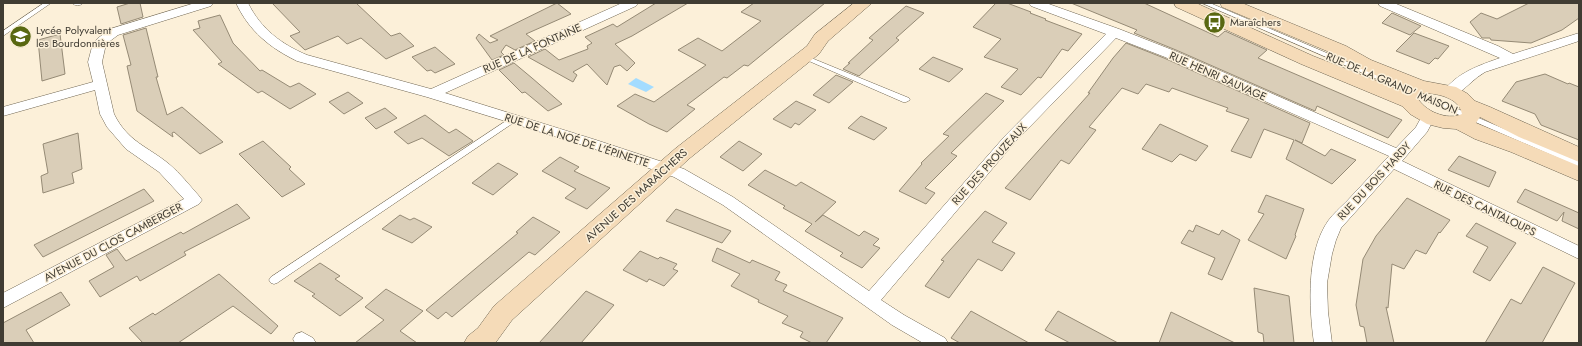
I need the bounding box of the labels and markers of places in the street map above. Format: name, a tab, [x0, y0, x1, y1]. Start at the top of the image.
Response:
bus stop icon: Maraîchers	[1202, 9, 1228, 35]
place label: Maraîchers	[1230, 14, 1282, 30]
place label: Lycée Polyvalent les Bourdonnières	[36, 22, 120, 51]
school or university icon: Lycée Polyvalent les Bourdonnières	[7, 23, 33, 49]

